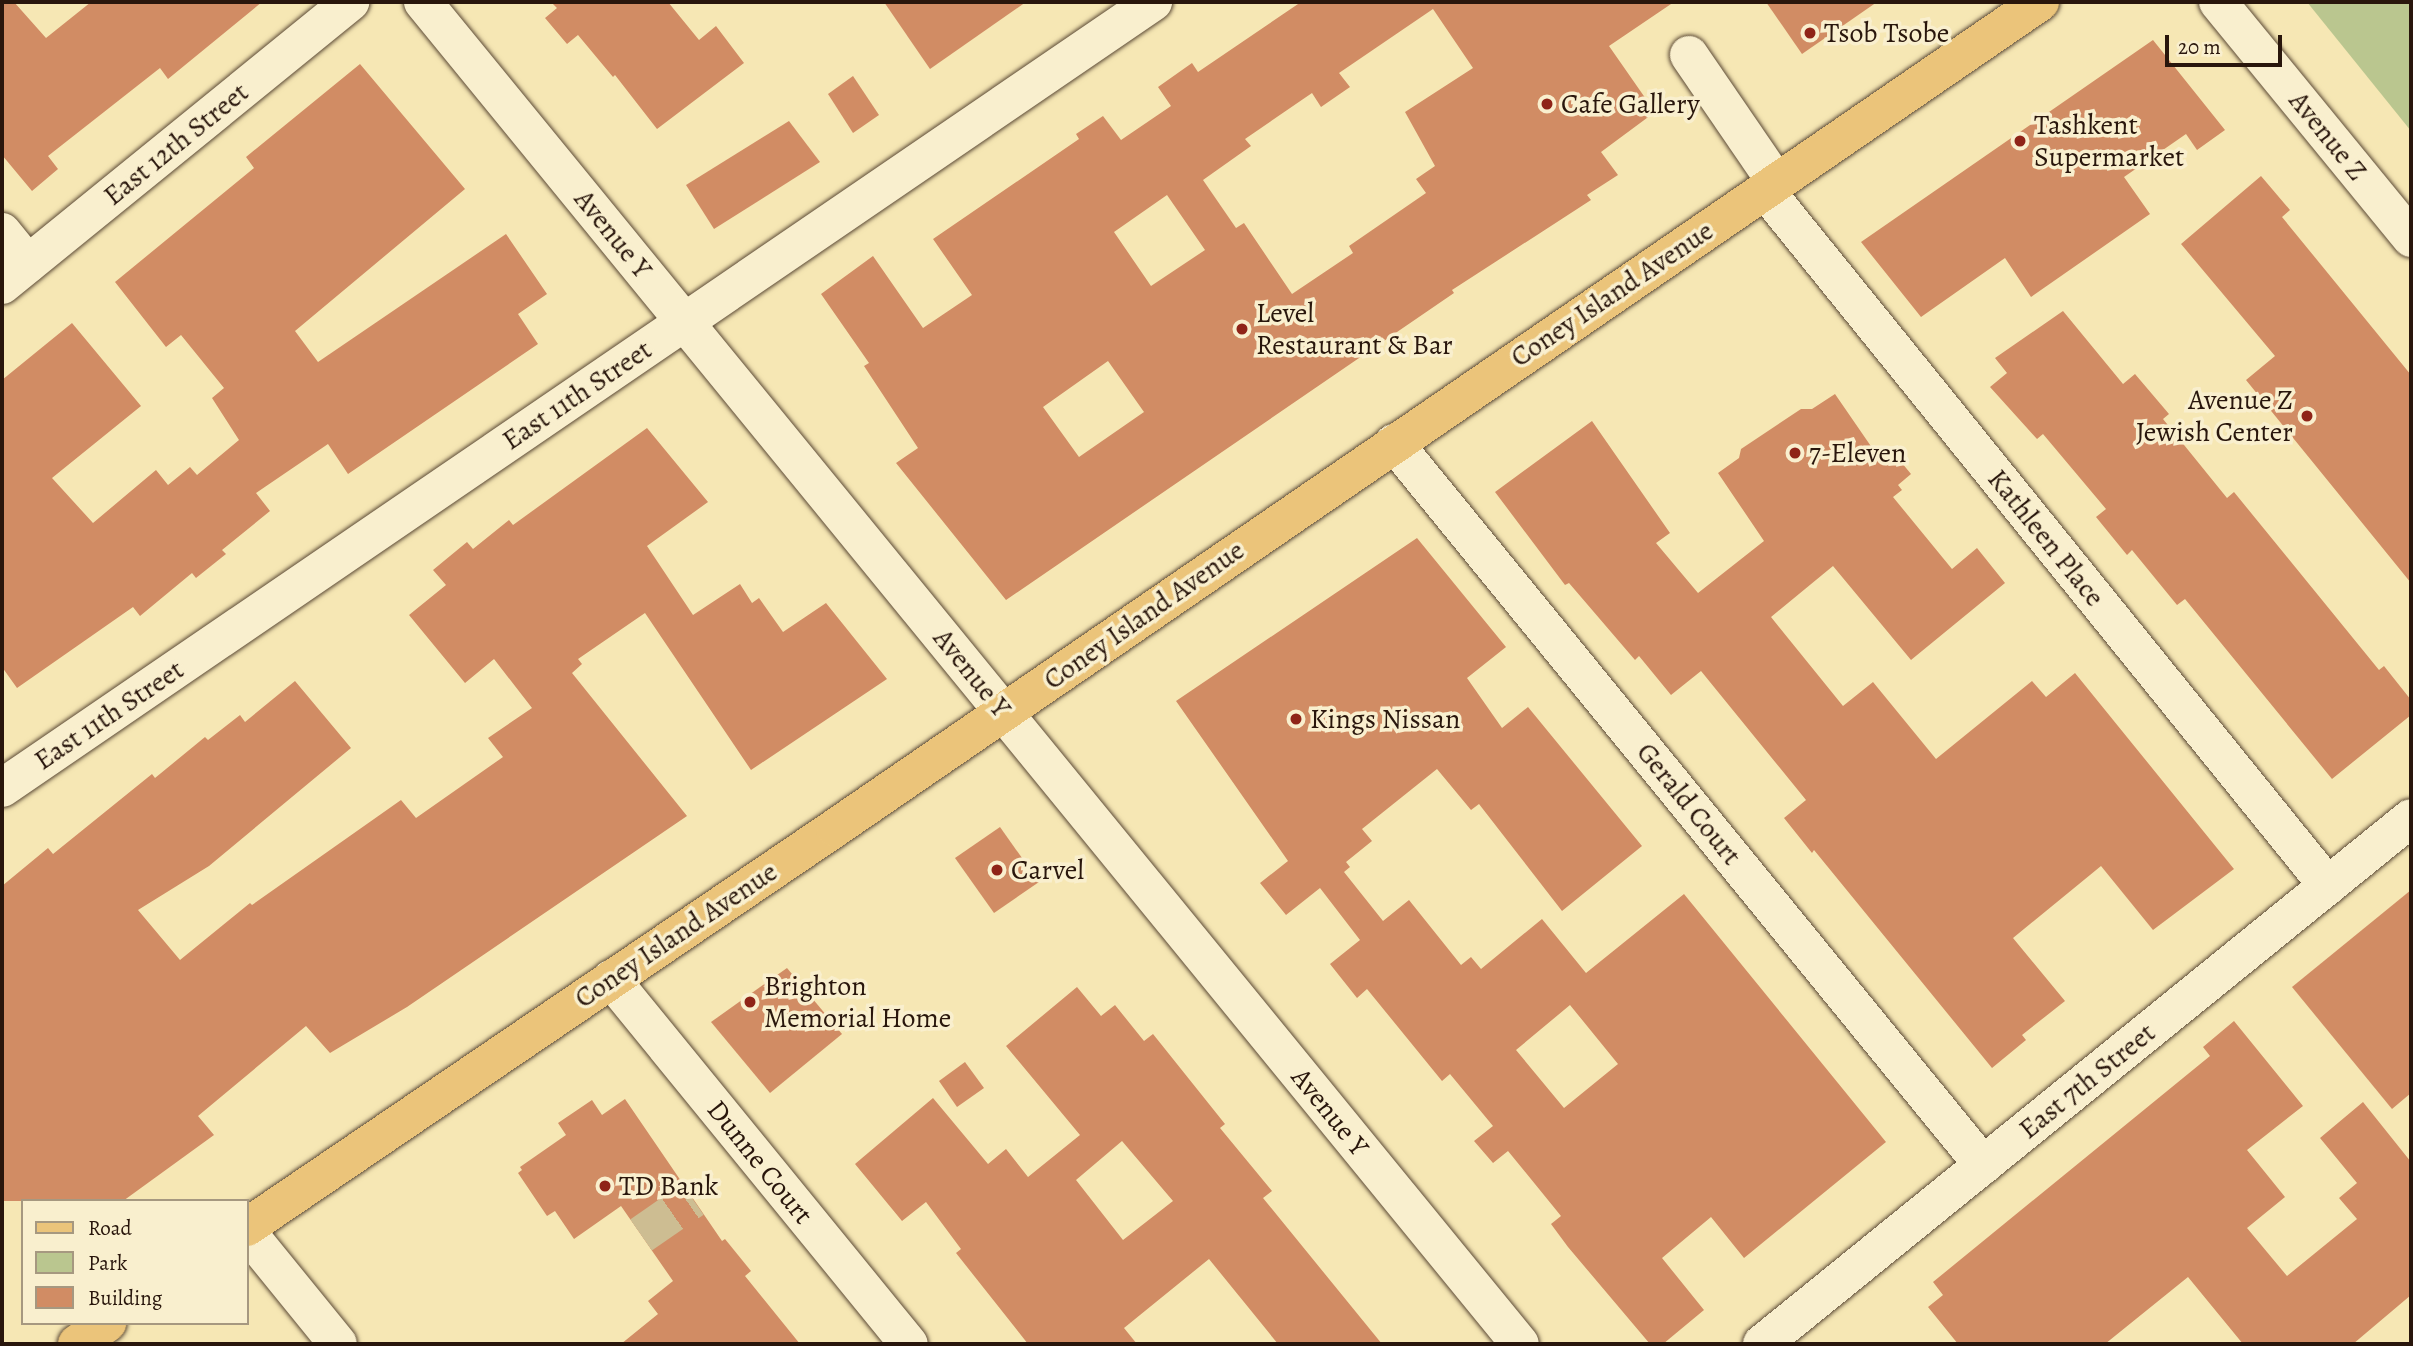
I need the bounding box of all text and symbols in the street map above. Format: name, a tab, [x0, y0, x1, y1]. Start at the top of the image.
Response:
place label: Tsob Tsobe	[1824, 16, 1949, 50]
scale bar	[2168, 21, 2285, 65]
marker: Tsob Tsobe	[1802, 25, 1818, 41]
text: 20 m	[2178, 33, 2221, 61]
street label: East 12th Street	[97, 75, 255, 213]
street label: Avenue Z	[2282, 85, 2374, 187]
place label: Cafe Gallery	[1561, 87, 1700, 121]
marker: Cafe Gallery	[1539, 96, 1555, 112]
place label: Tashkent Supermarket	[2034, 108, 2184, 174]
marker: Tashkent Supermarket	[2012, 133, 2028, 149]
street label: Avenue Y	[567, 183, 659, 285]
street label: Coney Island Avenue	[1504, 214, 1720, 374]
place label: Level Restaurant & Bar	[1256, 296, 1453, 362]
marker: Level Restaurant & Bar	[1234, 321, 1250, 337]
street label: East 11th Street	[496, 333, 658, 457]
place label: Avenue Z Jewish Center	[2136, 383, 2293, 449]
marker: Avenue Z Jewish Center	[2299, 408, 2315, 424]
place label: 7-Eleven	[1809, 436, 1906, 470]
marker: 7-Eleven	[1787, 445, 1803, 461]
street label: Kathleen Place	[1981, 463, 2111, 613]
street label: Coney Island Avenue	[1037, 533, 1251, 697]
street label: Avenue Y	[926, 622, 1018, 724]
street label: East 11th Street	[28, 653, 190, 777]
place label: Kings Nissan	[1310, 702, 1460, 736]
marker: Kings Nissan	[1288, 711, 1304, 727]
street label: Gerald Court	[1630, 736, 1748, 872]
place label: Carvel	[1011, 853, 1084, 887]
street label: Coney Island Avenue	[568, 855, 784, 1015]
marker: Carvel	[989, 862, 1005, 878]
place label: Brighton Memorial Home	[764, 969, 951, 1035]
marker: Brighton Memorial Home	[742, 994, 758, 1010]
street label: East 7th Street	[2012, 1016, 2162, 1146]
street label: Avenue Y	[1284, 1061, 1376, 1163]
street label: Dunne Court	[700, 1093, 820, 1231]
place label: TD Bank	[619, 1169, 719, 1203]
marker: TD Bank	[597, 1178, 613, 1194]
legend	[21, 1199, 248, 1325]
text: Road	[88, 1214, 132, 1242]
text: Park	[88, 1249, 127, 1277]
text: Building	[88, 1284, 162, 1312]

